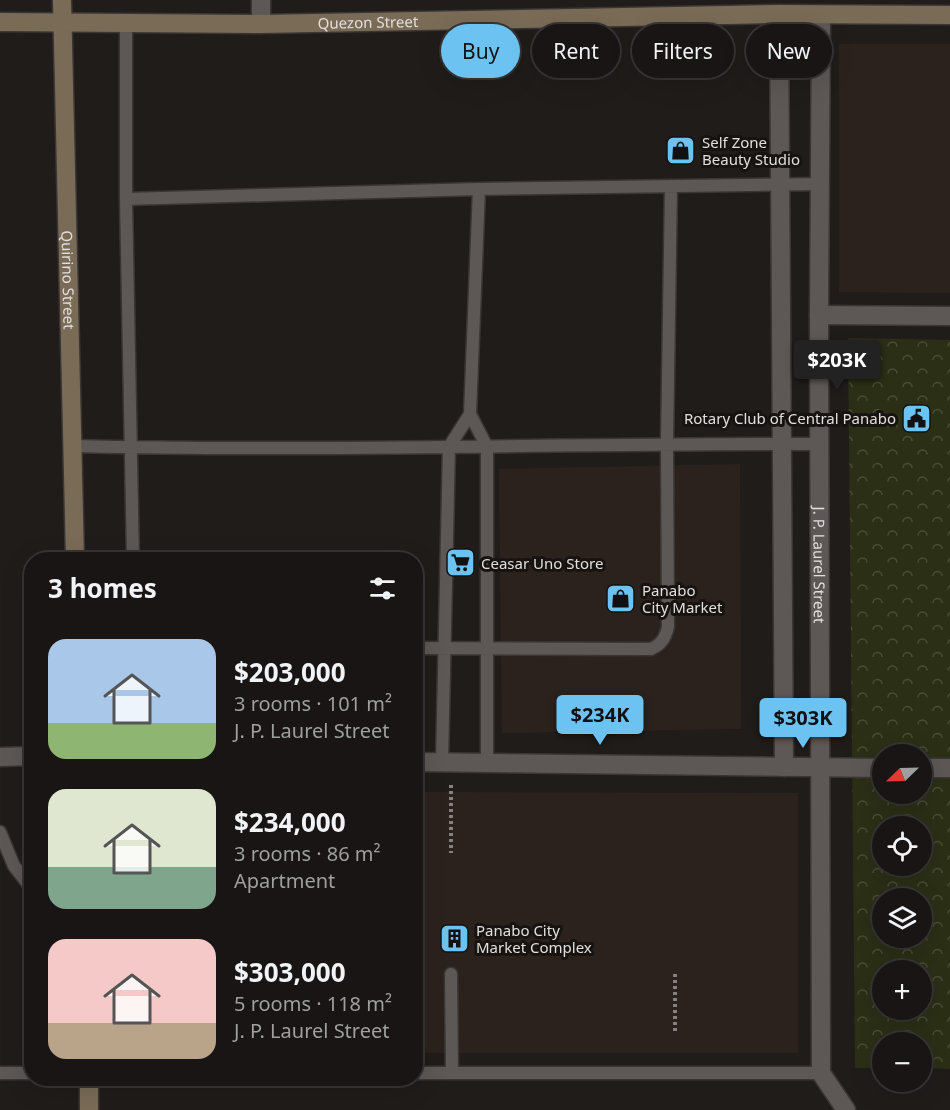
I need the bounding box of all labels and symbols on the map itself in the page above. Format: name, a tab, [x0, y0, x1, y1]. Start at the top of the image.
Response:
street label: Quezon Street	[317, 11, 419, 33]
place label: Self Zone Beauty Studio	[702, 132, 800, 169]
shop icon: Self Zone Beauty Studio	[665, 135, 697, 167]
street label: Quirino Street	[57, 230, 80, 330]
pin: $203K	[795, 340, 879, 391]
public building icon: Rotary Club of Central Panabo	[901, 402, 933, 434]
place label: Rotary Club of Central Panabo	[684, 408, 896, 428]
street label: J. P. Laurel Street	[810, 505, 830, 624]
supermarket icon: Ceasar Uno Store	[444, 547, 476, 579]
place label: Ceasar Uno Store	[481, 553, 603, 573]
place label: Panabo City Market	[642, 580, 723, 617]
shop icon: Panabo City Market	[605, 583, 637, 615]
pin: $234K	[558, 695, 642, 746]
pin: $303K	[761, 698, 845, 749]
north arrow	[872, 744, 932, 804]
place label: Panabo City Market Complex	[476, 920, 592, 957]
building icon: Panabo City Market Complex	[439, 923, 471, 955]

